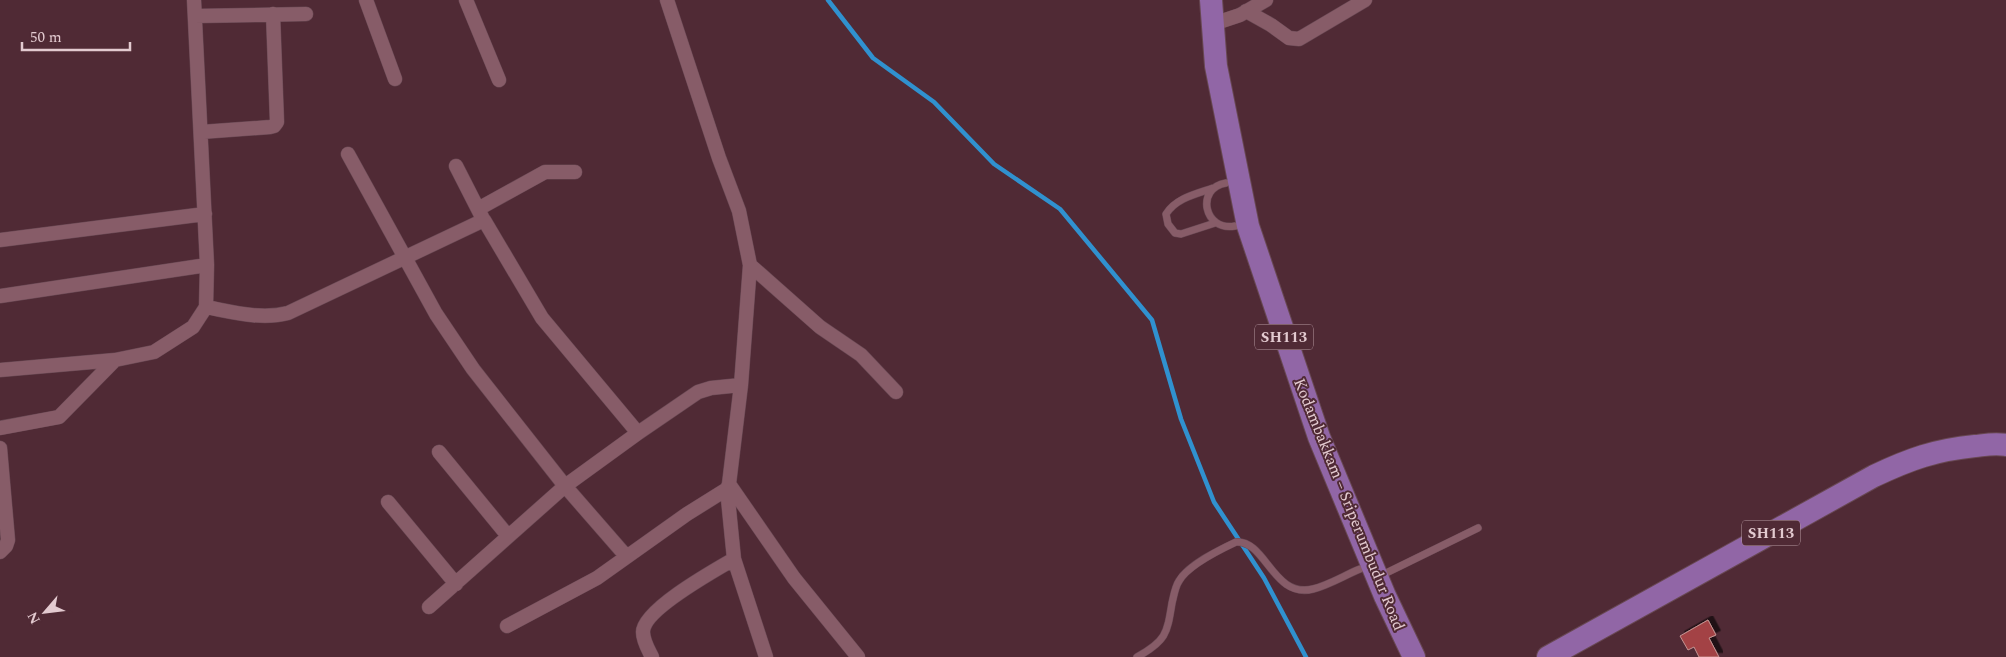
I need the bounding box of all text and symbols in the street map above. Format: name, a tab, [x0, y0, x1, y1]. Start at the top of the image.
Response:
scale bar	[22, 20, 130, 52]
text: 50 m	[30, 26, 62, 49]
road number: SH113	[1255, 324, 1313, 350]
street label: Kodambakkam – Sriperumbudur Road	[1287, 375, 1411, 634]
road number: SH113	[1742, 520, 1800, 546]
north arrow	[20, 587, 70, 637]
text: N	[22, 608, 46, 628]

